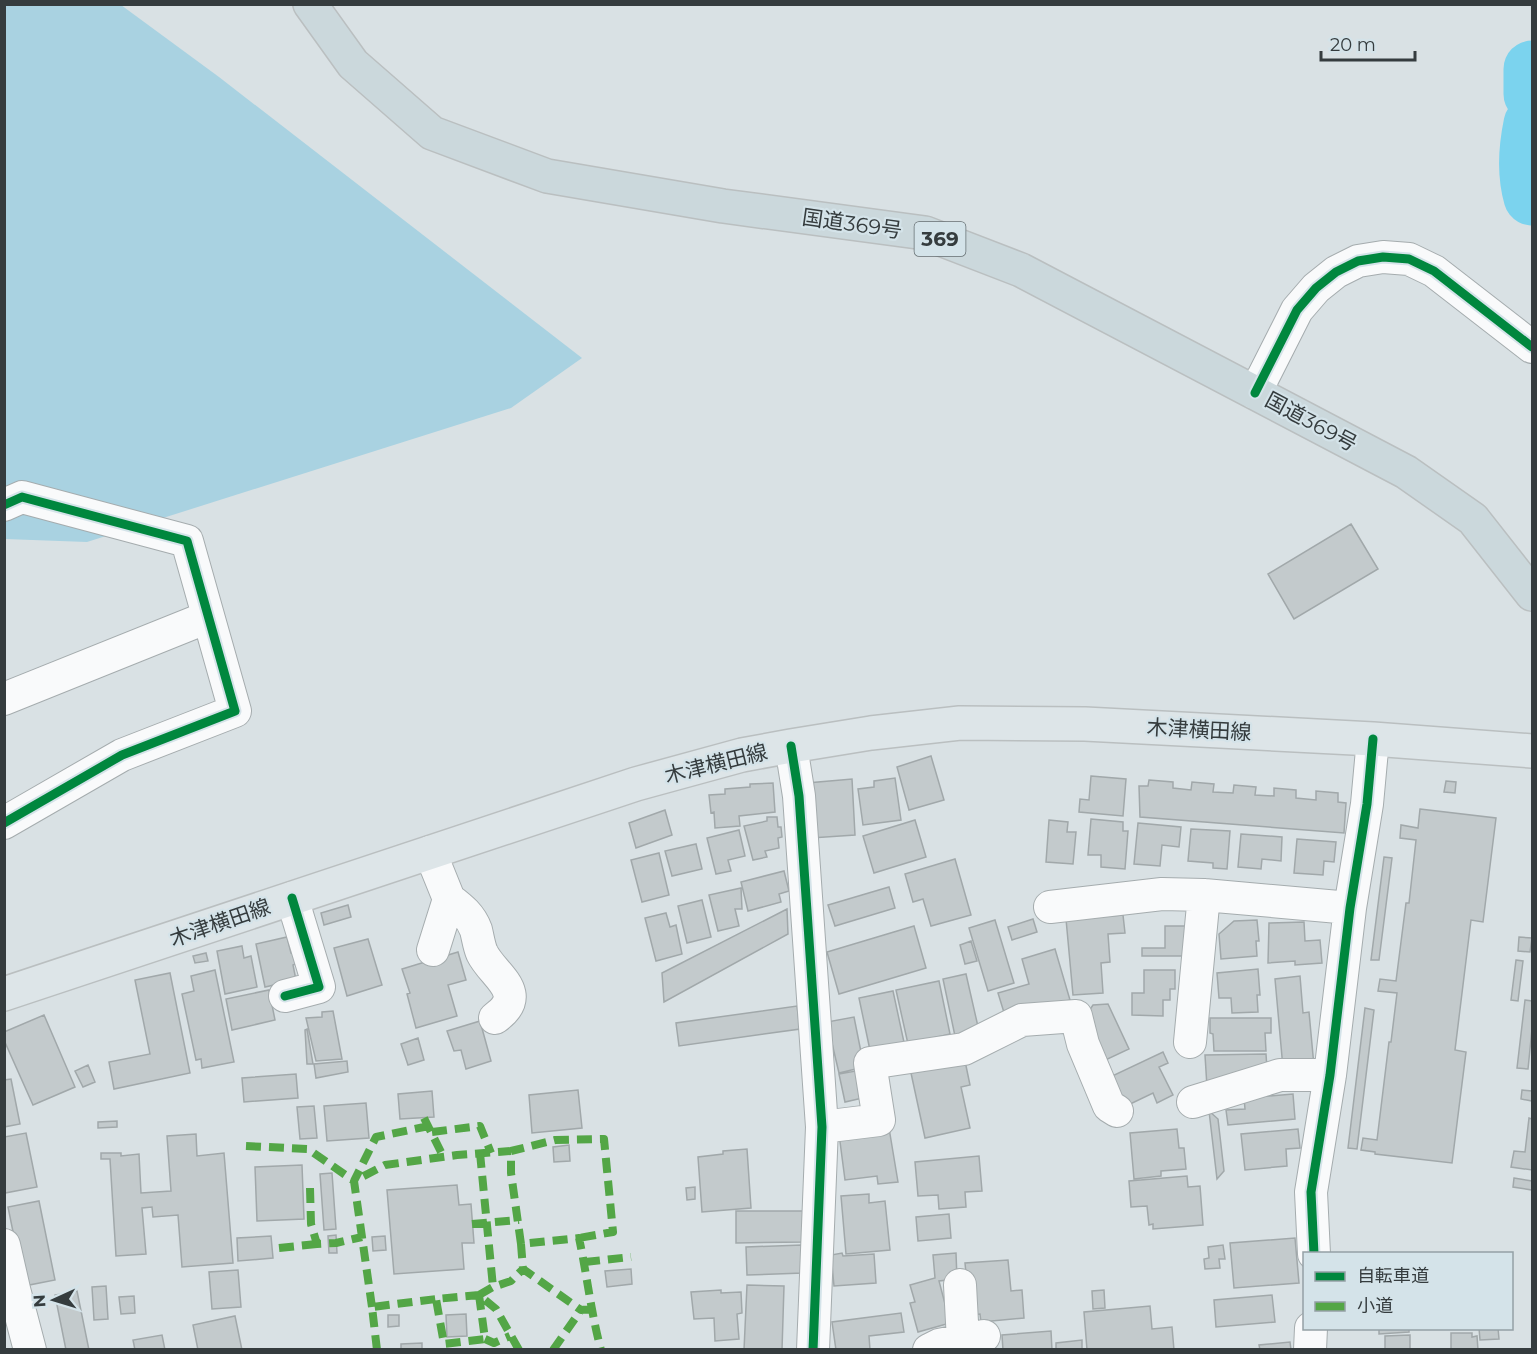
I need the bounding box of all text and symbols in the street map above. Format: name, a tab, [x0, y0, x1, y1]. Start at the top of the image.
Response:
scale bar	[1321, 24, 1416, 62]
text: 20 m	[1330, 34, 1376, 56]
street label: 国道369号	[801, 204, 904, 243]
road number: 369	[914, 222, 966, 256]
street label: 国道369号	[1261, 387, 1361, 456]
street label: 木津横田線	[1146, 714, 1252, 745]
street label: 木津横田線	[662, 739, 770, 788]
street label: 木津横田線	[166, 894, 274, 951]
legend	[1303, 1252, 1513, 1330]
text: 自転車道	[1357, 1265, 1429, 1287]
north arrow	[24, 1270, 84, 1330]
text: N	[30, 1294, 49, 1308]
text: 小道	[1357, 1295, 1393, 1317]

